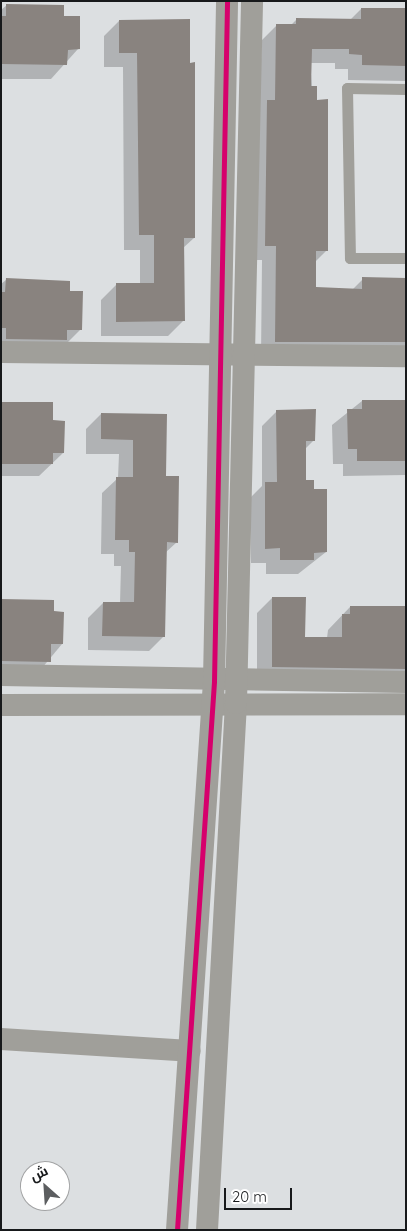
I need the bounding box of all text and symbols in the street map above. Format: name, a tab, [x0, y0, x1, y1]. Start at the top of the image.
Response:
north arrow	[20, 1161, 70, 1211]
text: ش	[27, 1161, 51, 1185]
scale bar	[227, 1178, 294, 1210]
text: 20 m	[232, 1187, 267, 1206]

